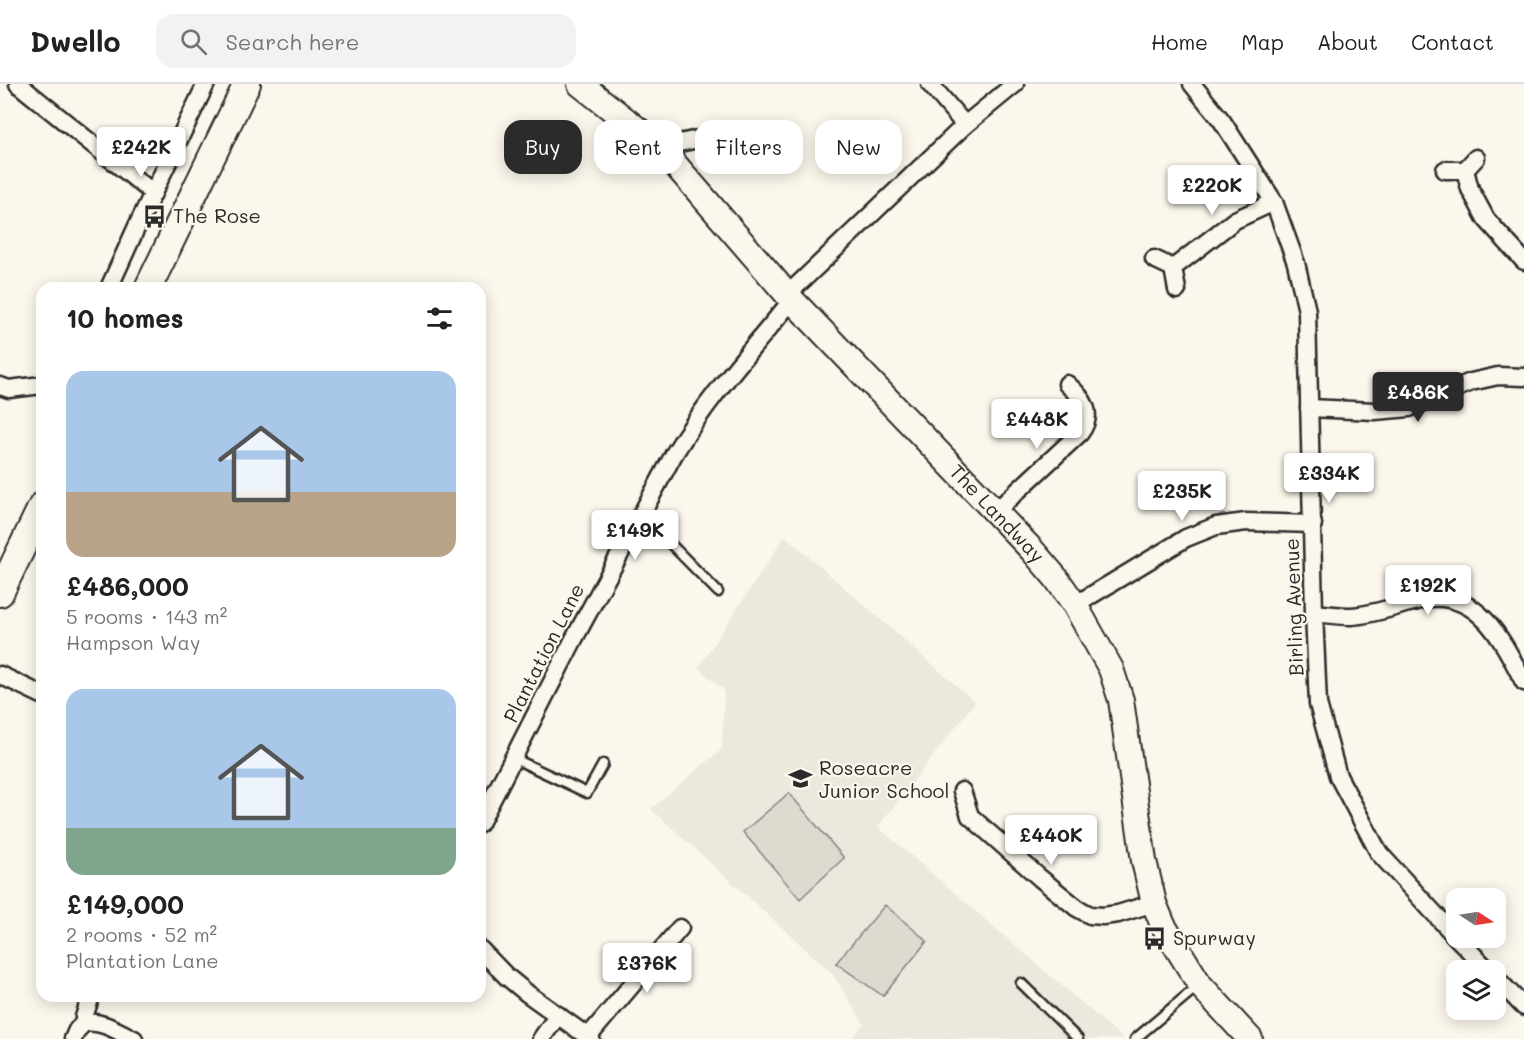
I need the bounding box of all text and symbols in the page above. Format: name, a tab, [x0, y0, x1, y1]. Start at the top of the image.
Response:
search box	[156, 14, 576, 68]
text: Dwello	[30, 23, 120, 59]
icon: search	[177, 25, 210, 58]
text: Search here	[225, 27, 359, 56]
text: Home	[1151, 28, 1208, 55]
text: Map	[1241, 28, 1284, 55]
text: About	[1317, 28, 1378, 55]
text: Contact	[1411, 28, 1494, 55]
chip: Buy	[504, 120, 582, 174]
chip: Rent	[594, 120, 683, 174]
chip: Filters	[695, 120, 803, 174]
chip: New	[815, 120, 902, 174]
pin: £242K	[99, 127, 183, 178]
text: £242K	[111, 133, 171, 159]
pin: £220K	[1170, 165, 1254, 216]
text: £220K	[1182, 171, 1242, 197]
place label: The Rose	[173, 202, 261, 228]
bus stop icon: The Rose	[142, 203, 168, 229]
text: 10 homes	[66, 301, 184, 335]
icon: filters	[423, 302, 456, 335]
pin: £486K	[1376, 372, 1460, 423]
text: £486K	[1387, 378, 1449, 404]
pin: £448K	[995, 399, 1079, 450]
text: £448K	[1005, 405, 1069, 431]
icon: home	[207, 410, 315, 518]
pin: £334K	[1287, 453, 1371, 504]
street label: The Landway	[945, 458, 1051, 568]
text: £334K	[1298, 459, 1360, 485]
pin: £235K	[1140, 471, 1224, 522]
text: £235K	[1152, 477, 1212, 503]
pin: £149K	[593, 510, 677, 561]
text: £149K	[605, 516, 665, 542]
street label: Birling Avenue	[1278, 538, 1308, 676]
pin: £192K	[1386, 565, 1470, 616]
text: £486,000	[66, 569, 189, 603]
text: £192K	[1399, 571, 1457, 597]
street label: Plantation Lane	[497, 579, 589, 726]
text: 5 rooms · 143 m²	[66, 603, 227, 629]
text: Hampson Way	[66, 629, 201, 655]
icon: home	[207, 728, 315, 836]
place label: Roseacre Junior School	[819, 754, 949, 803]
school or university icon: Roseacre Junior School	[788, 766, 814, 792]
pin: £440K	[1009, 815, 1093, 866]
text: £440K	[1019, 821, 1083, 847]
text: £149,000	[66, 887, 184, 921]
north arrow	[1446, 888, 1506, 948]
map controls	[1446, 888, 1506, 1020]
text: 2 rooms · 52 m²	[66, 921, 217, 947]
place label: Spurway	[1173, 924, 1256, 950]
bus stop icon: Spurway	[1142, 925, 1168, 951]
pin: £376K	[605, 943, 689, 994]
text: Plantation Lane	[66, 947, 219, 973]
text: £376K	[617, 949, 677, 975]
button: layers	[1446, 960, 1506, 1020]

